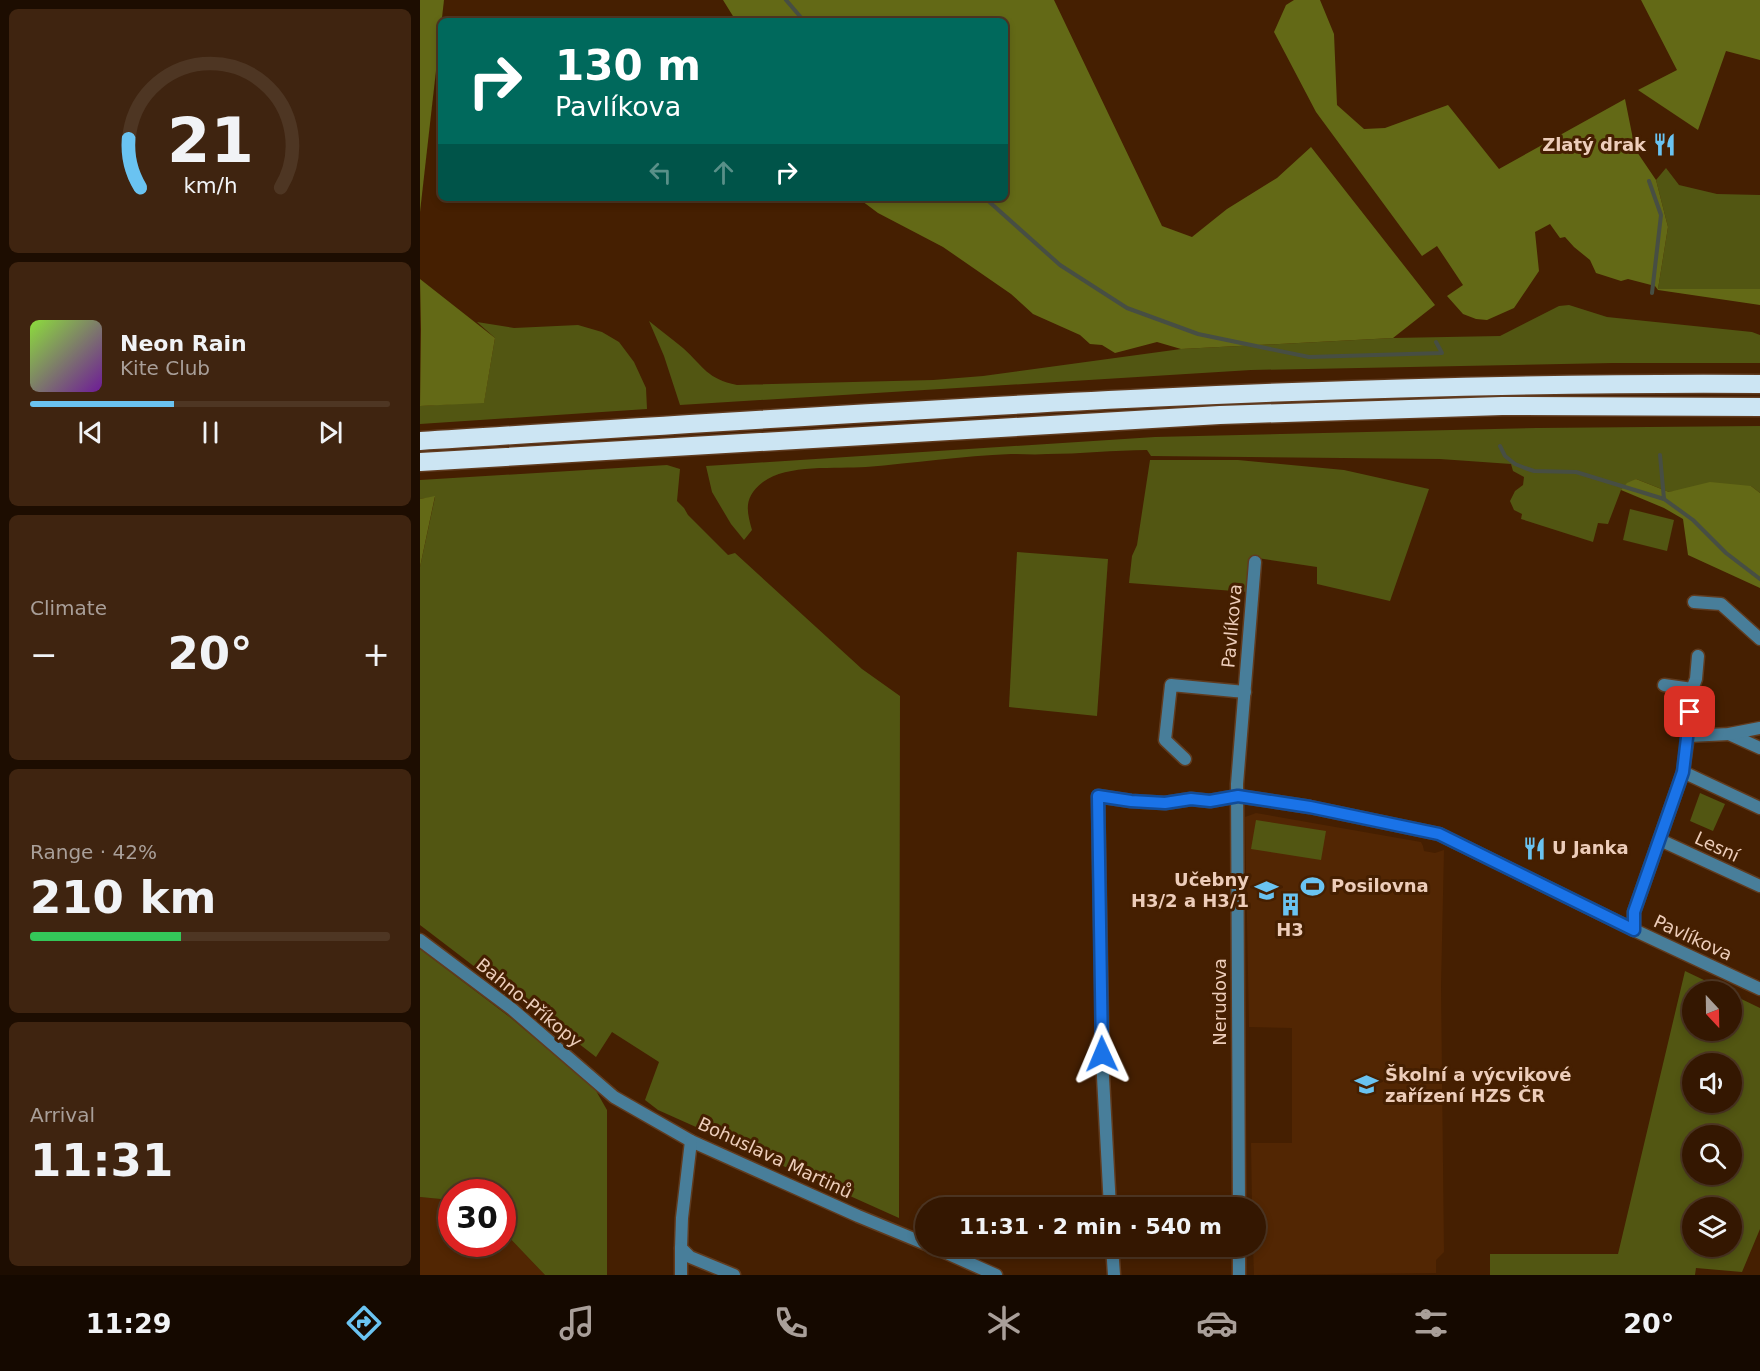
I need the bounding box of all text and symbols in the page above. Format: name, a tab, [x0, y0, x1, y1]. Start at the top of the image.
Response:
text: 130 m	[555, 41, 701, 90]
icon: right	[456, 42, 534, 120]
text: Pavlíkova	[555, 91, 681, 122]
text: 21	[167, 104, 253, 177]
restaurant icon: Zlatý drak	[1651, 132, 1677, 158]
place label: Zlatý drak	[1542, 134, 1647, 155]
icon: left	[644, 156, 677, 189]
icon: ahead	[707, 156, 740, 189]
icon: right	[770, 156, 803, 189]
text: km/h	[183, 173, 237, 198]
text: Neon Rain	[120, 331, 247, 356]
text: Kite Club	[120, 356, 210, 380]
icon: previous	[74, 416, 107, 449]
icon: pause	[194, 416, 227, 449]
icon: next	[314, 416, 347, 449]
street label: Pavlíkova	[1217, 583, 1246, 669]
text: Climate	[30, 596, 107, 620]
text: 20°	[167, 627, 253, 680]
text: −	[30, 635, 58, 674]
text: +	[362, 635, 390, 674]
pin	[1664, 686, 1715, 737]
icon: arrive	[1673, 695, 1706, 728]
street label: Lesní	[1692, 827, 1744, 866]
restaurant icon: U Janka	[1521, 835, 1547, 861]
place label: U Janka	[1552, 837, 1629, 858]
text: Range · 42%	[30, 840, 157, 864]
place label: Učebny H3/2 a H3/1	[1131, 869, 1249, 911]
text: 210 km	[30, 871, 216, 924]
sports icon: Posilovna	[1300, 873, 1326, 899]
place label: Posilovna	[1331, 875, 1429, 896]
school or university icon: Učebny H3/2 a H3/1	[1254, 877, 1280, 903]
building icon: H3	[1277, 891, 1303, 917]
street label: Pavlíkova	[1651, 910, 1736, 965]
place label: H3	[1276, 919, 1304, 940]
street label: Bahno-Příkopy	[472, 954, 587, 1052]
street label: Nerudova	[1209, 958, 1230, 1046]
north arrow	[1682, 981, 1742, 1041]
map controls	[1682, 981, 1742, 1257]
position arrow	[1070, 1022, 1134, 1086]
button: sound	[1682, 1053, 1742, 1113]
place label: Školní a výcvikové zařízení HZS ČR	[1385, 1064, 1572, 1106]
school or university icon: Školní a výcvikové zařízení HZS ČR	[1354, 1072, 1380, 1098]
text: Arrival	[30, 1103, 95, 1127]
street label: Bohuslava Martinů	[695, 1113, 856, 1203]
button: search	[1682, 1125, 1742, 1185]
text: 11:31	[30, 1134, 173, 1187]
speed limit sign: 30	[438, 1179, 516, 1257]
button: layers	[1682, 1197, 1742, 1257]
text: 11:31 · 2 min · 540 m	[959, 1214, 1222, 1239]
icon: directions	[343, 1302, 385, 1344]
icon: music	[556, 1302, 598, 1344]
icon: phone	[770, 1302, 812, 1344]
icon: climate	[983, 1302, 1025, 1344]
icon: car	[1196, 1302, 1238, 1344]
icon: filters	[1410, 1302, 1452, 1344]
text: 11:29	[86, 1308, 172, 1339]
text: 20°	[1623, 1308, 1674, 1339]

